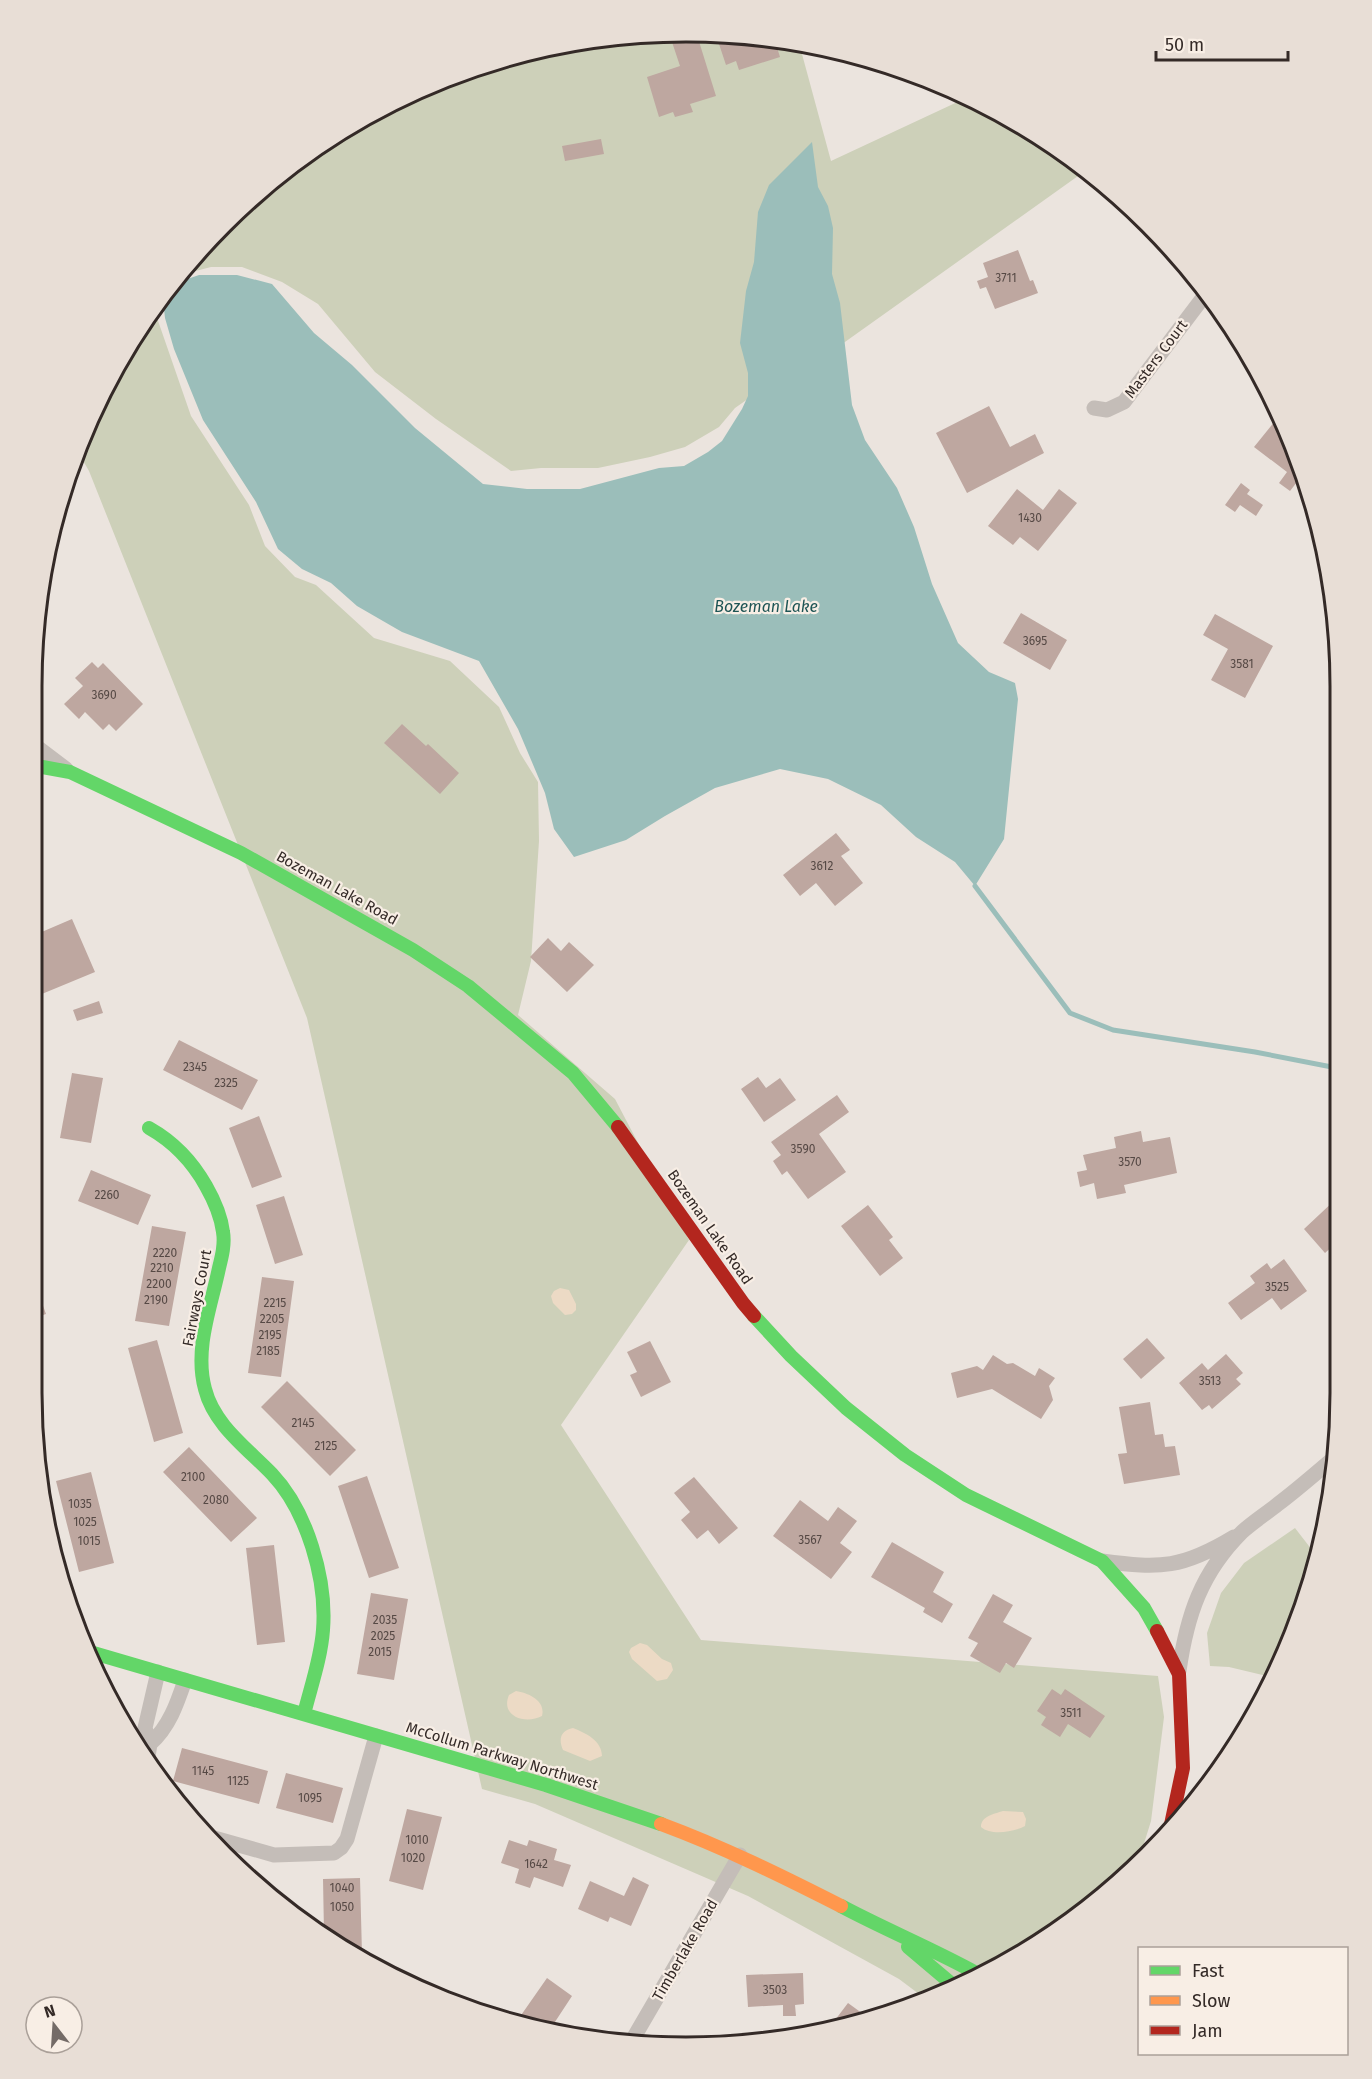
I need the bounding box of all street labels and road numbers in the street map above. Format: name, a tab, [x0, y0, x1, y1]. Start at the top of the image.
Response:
street label: Masters Court	[1121, 316, 1192, 402]
street label: Bozeman Lake Road	[273, 847, 401, 929]
street label: Bozeman Lake Road	[664, 1166, 756, 1288]
street label: Fairways Court	[179, 1248, 215, 1348]
street label: McCollum Parkway Northwest	[404, 1718, 601, 1794]
street label: Timberlake Road	[649, 1896, 721, 2004]

